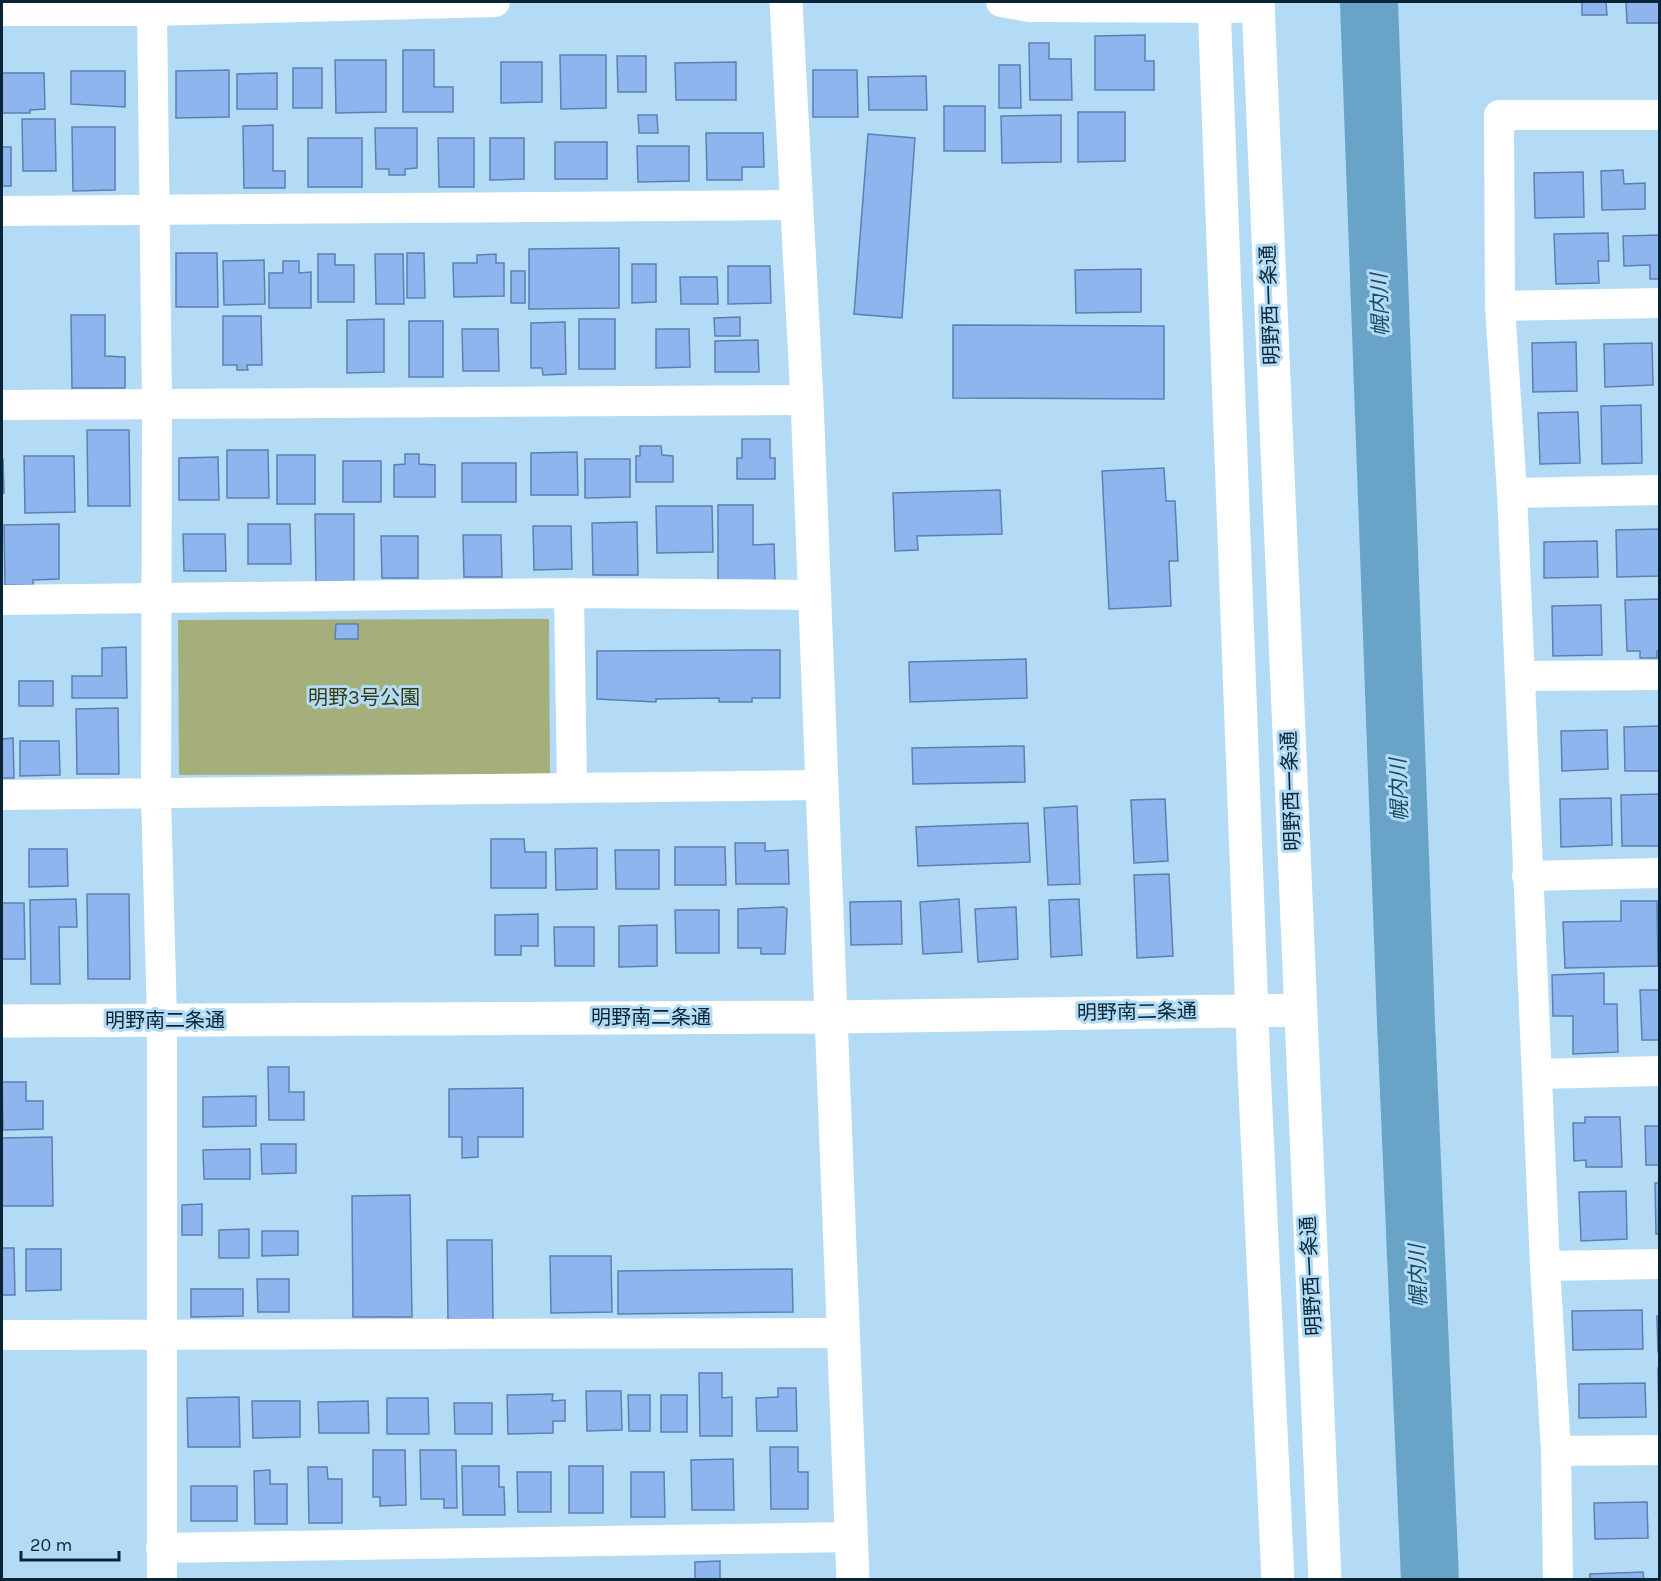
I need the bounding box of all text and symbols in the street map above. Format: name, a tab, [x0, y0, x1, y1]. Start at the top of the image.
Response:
street label: 明野西一条通	[1256, 245, 1284, 365]
water label: 幌内川	[1367, 271, 1393, 337]
park label: 明野3号公園	[308, 686, 420, 709]
street label: 明野西一条通	[1277, 731, 1305, 851]
water label: 幌内川	[1386, 756, 1412, 822]
street label: 明野南二条通	[1077, 999, 1197, 1025]
street label: 明野南二条通	[591, 1006, 711, 1029]
street label: 明野南二条通	[105, 1009, 225, 1032]
street label: 明野西一条通	[1296, 1215, 1326, 1337]
water label: 幌内川	[1405, 1242, 1431, 1308]
scale bar	[21, 1524, 118, 1562]
text: 20 m	[30, 1534, 72, 1556]

